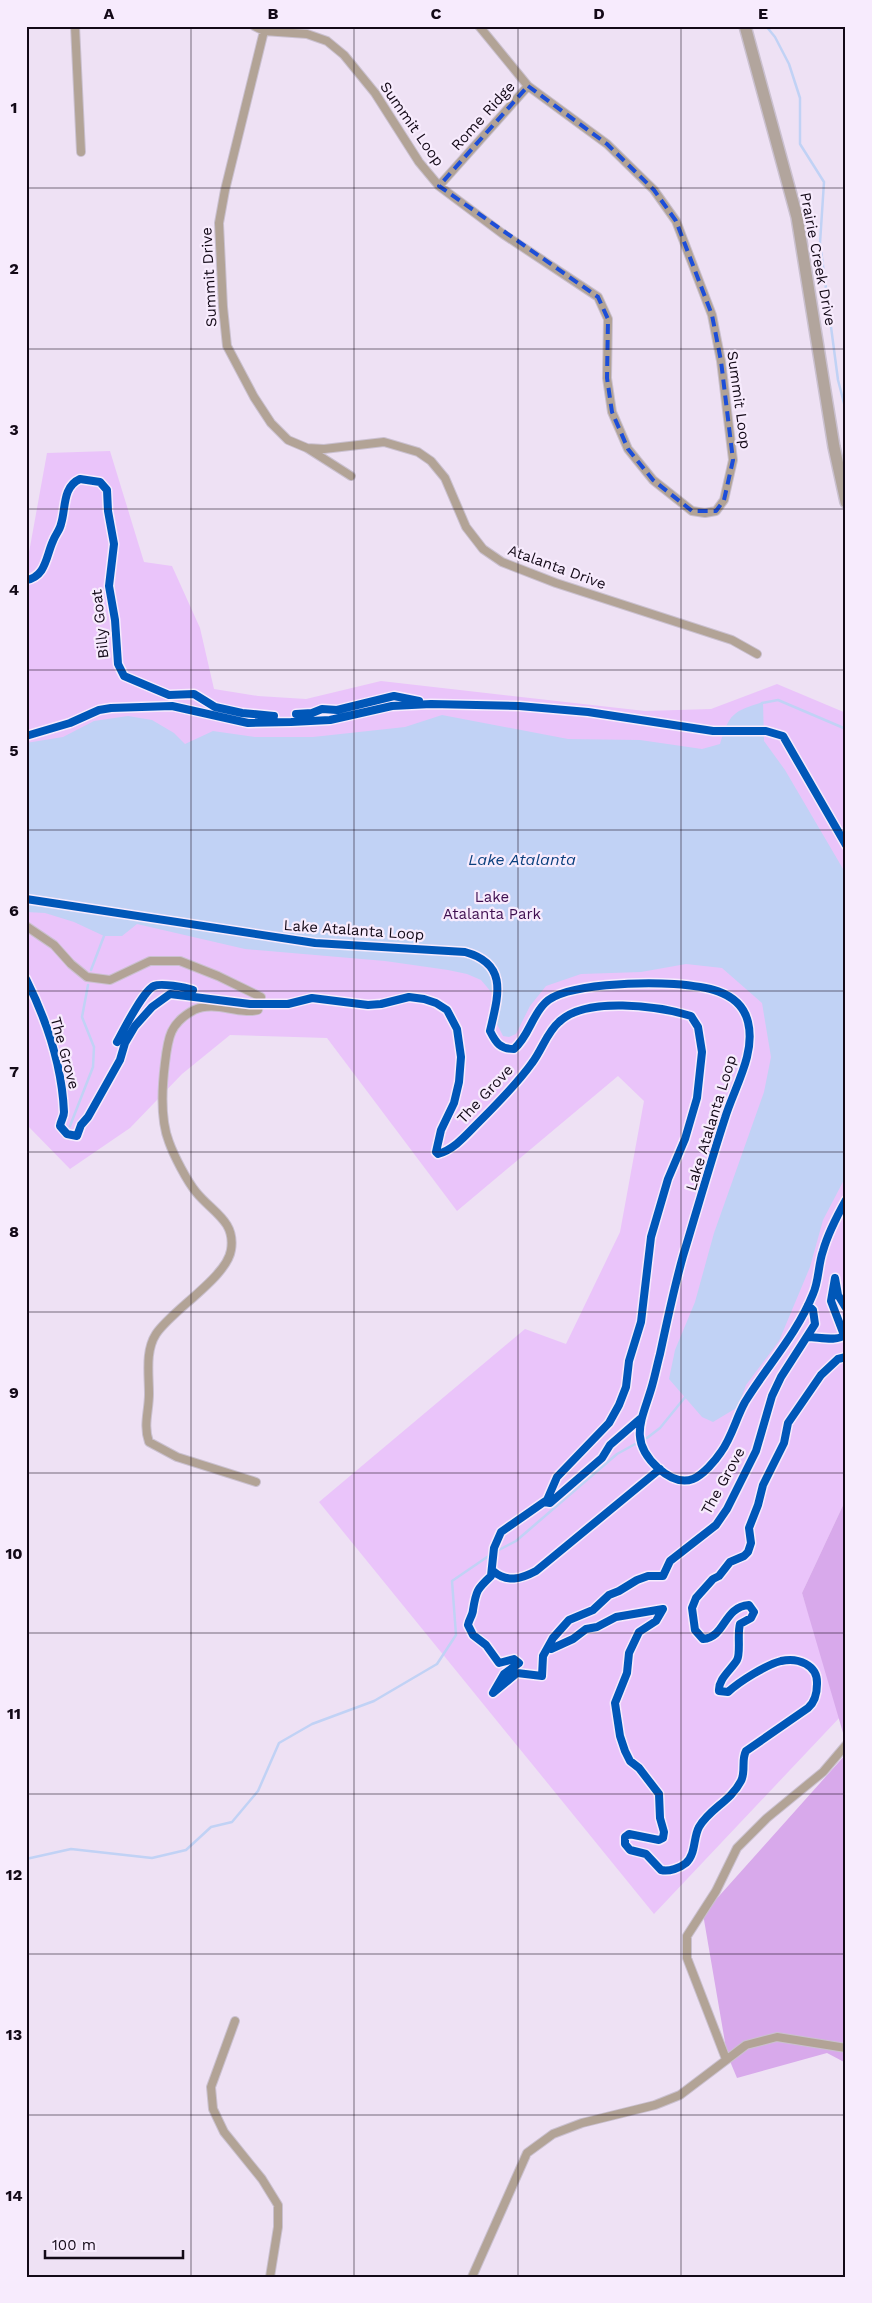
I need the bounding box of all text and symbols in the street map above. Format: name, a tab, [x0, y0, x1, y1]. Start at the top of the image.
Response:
text: A	[104, 4, 115, 23]
text: B	[268, 4, 279, 23]
text: C	[431, 4, 442, 23]
text: D	[593, 4, 605, 23]
text: E	[758, 4, 768, 23]
street label: Summit Loop	[376, 78, 448, 170]
street label: Rome Ridge	[447, 78, 519, 154]
text: 1	[11, 98, 17, 117]
street label: Prairie Creek Drive	[796, 191, 840, 327]
street label: Summit Drive	[197, 227, 221, 327]
text: 2	[9, 259, 19, 278]
street label: Summit Loop	[723, 350, 755, 450]
text: 3	[9, 420, 19, 439]
street label: Atalanta Drive	[505, 541, 609, 593]
text: 4	[9, 580, 19, 599]
street label: Billy Goat	[87, 588, 113, 659]
text: 5	[9, 741, 19, 760]
water label: Lake Atalanta	[468, 850, 576, 869]
park label: Lake Atalanta Park	[443, 888, 542, 923]
text: 6	[9, 901, 19, 920]
street label: Lake Atalanta Loop	[283, 916, 425, 944]
street label: The Grove	[47, 1015, 83, 1091]
street label: Lake Atalanta Loop	[682, 1053, 740, 1193]
street label: The Grove	[453, 1061, 517, 1127]
text: 7	[9, 1062, 19, 1081]
text: 8	[9, 1222, 19, 1241]
text: 9	[9, 1383, 19, 1402]
street label: The Grove	[697, 1444, 749, 1518]
text: 10	[5, 1544, 23, 1563]
text: 11	[7, 1704, 21, 1723]
text: 12	[6, 1865, 22, 1884]
text: 13	[6, 2025, 22, 2044]
text: 14	[5, 2186, 23, 2205]
scale bar	[45, 2228, 182, 2260]
text: 100 m	[52, 2236, 96, 2254]

